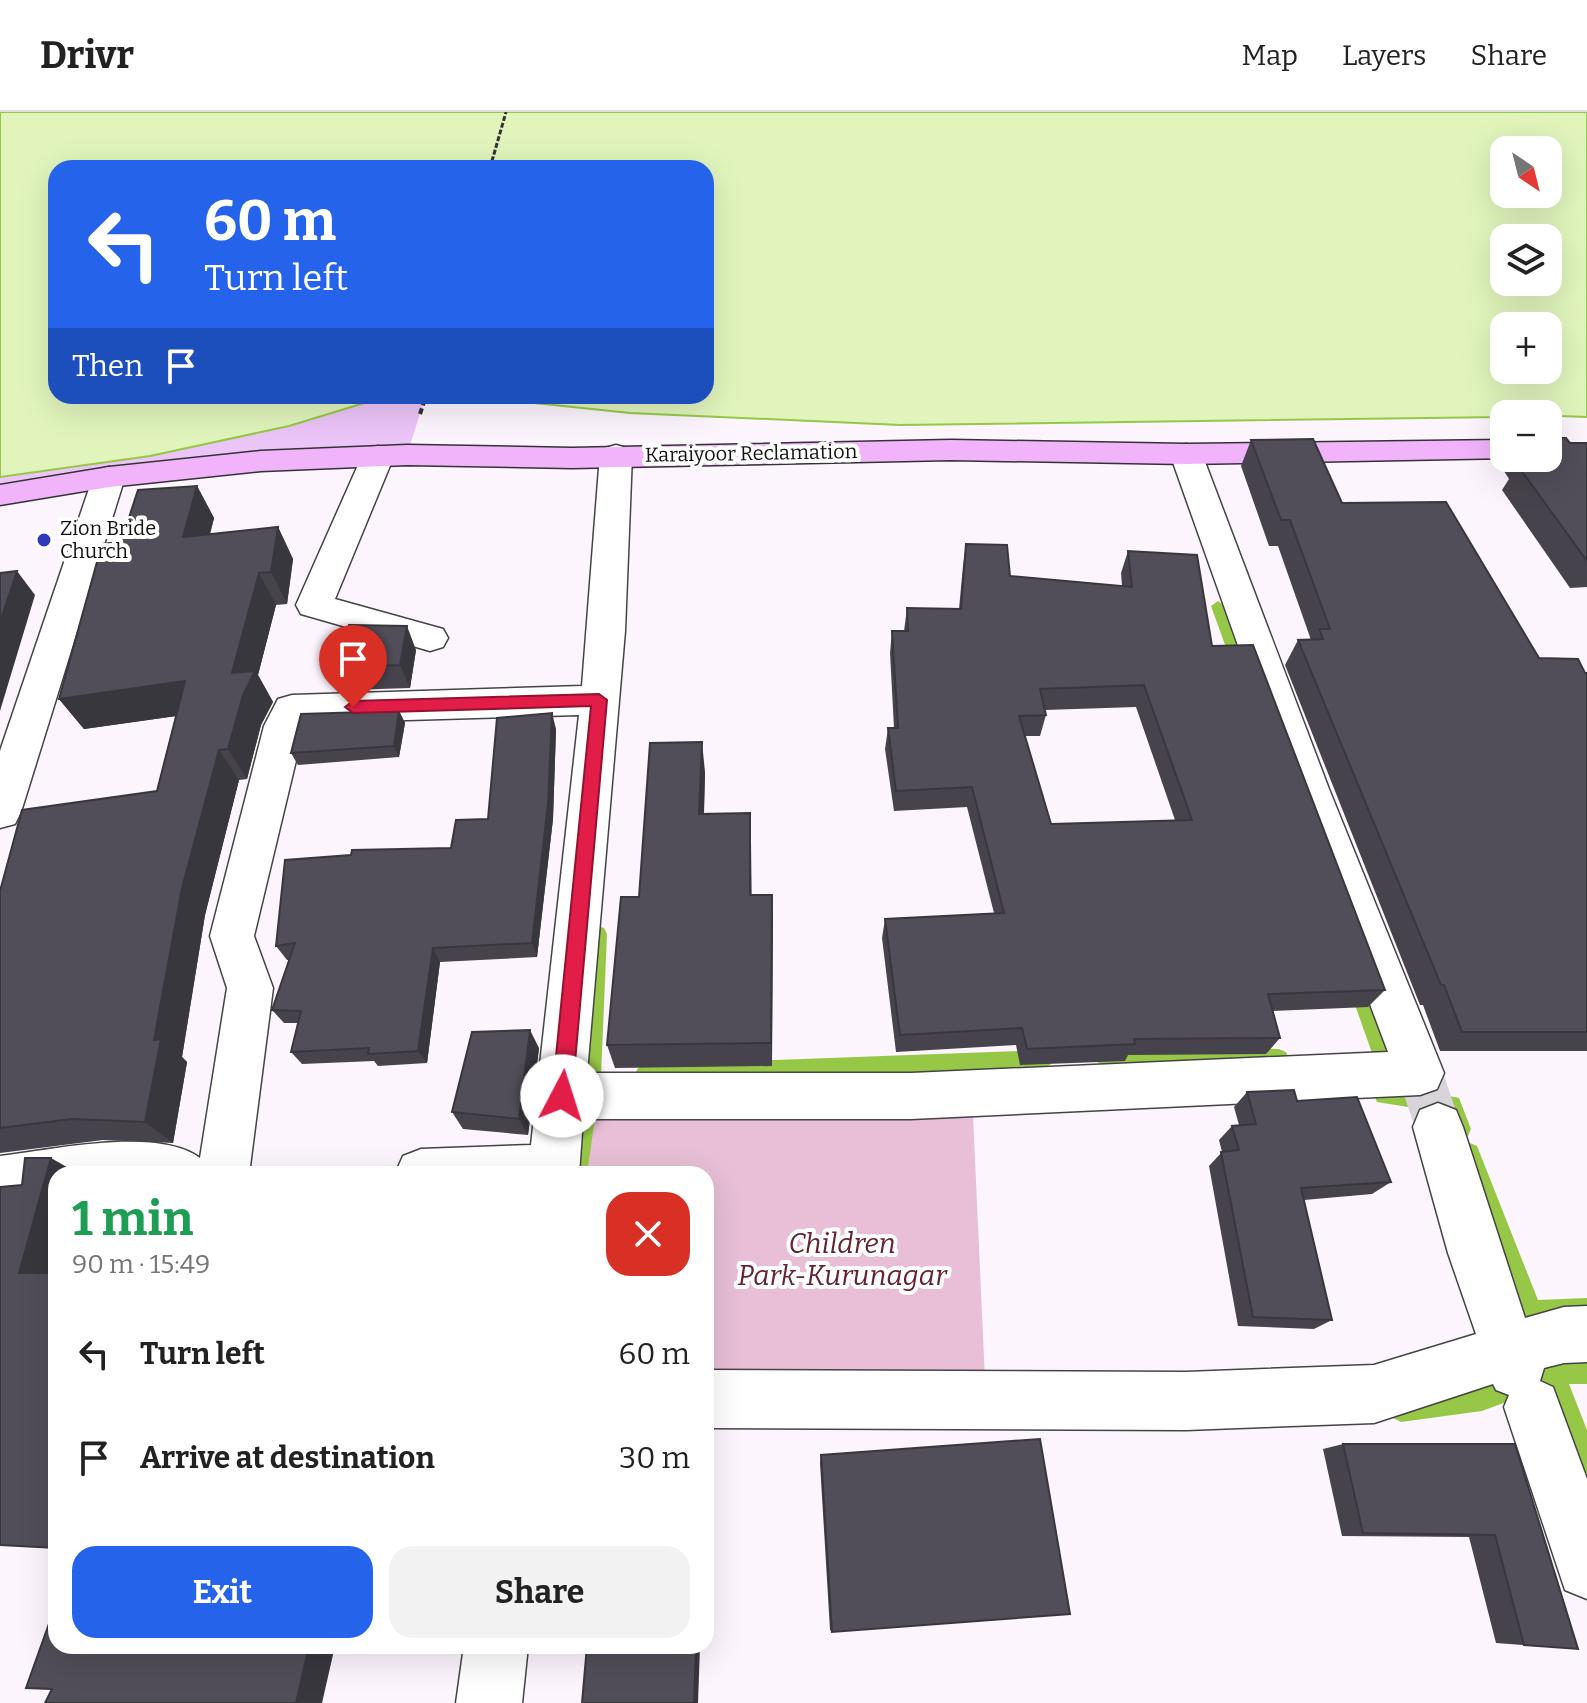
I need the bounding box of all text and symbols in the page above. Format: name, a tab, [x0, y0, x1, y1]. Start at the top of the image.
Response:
text: Drivr	[40, 32, 134, 78]
text: Map	[1241, 39, 1298, 72]
text: Layers	[1342, 39, 1426, 72]
text: Share	[1470, 39, 1547, 72]
north arrow	[1490, 136, 1562, 208]
map controls	[1490, 136, 1562, 472]
text: 60 m	[204, 188, 336, 255]
icon: left	[72, 192, 176, 296]
button: layers	[1490, 224, 1562, 296]
text: Turn left	[204, 256, 348, 300]
button: +	[1490, 312, 1562, 384]
icon: arrive	[159, 344, 203, 388]
text: Then	[72, 348, 143, 384]
button: −	[1490, 400, 1562, 472]
street label: Karaiyoor Reclamation	[645, 439, 858, 467]
place label: Zion Bride Church	[60, 516, 156, 563]
marker: Zion Bride Church	[35, 531, 53, 549]
pin	[319, 625, 387, 707]
icon: arrive	[331, 637, 375, 681]
position arrow	[520, 1054, 604, 1138]
text: 1 min	[72, 1190, 193, 1248]
button: close	[606, 1192, 690, 1276]
park label: Children Park-Kurunagar	[737, 1227, 948, 1292]
text: 90 m · 15:49	[72, 1249, 210, 1280]
icon: left	[72, 1332, 116, 1376]
text: Turn left	[140, 1336, 265, 1372]
text: 60 m	[619, 1336, 690, 1372]
icon: arrive	[72, 1436, 116, 1480]
text: Arrive at destination	[140, 1440, 435, 1476]
text: 30 m	[619, 1440, 690, 1476]
button: Exit	[72, 1546, 373, 1638]
button: Share	[389, 1546, 690, 1638]

